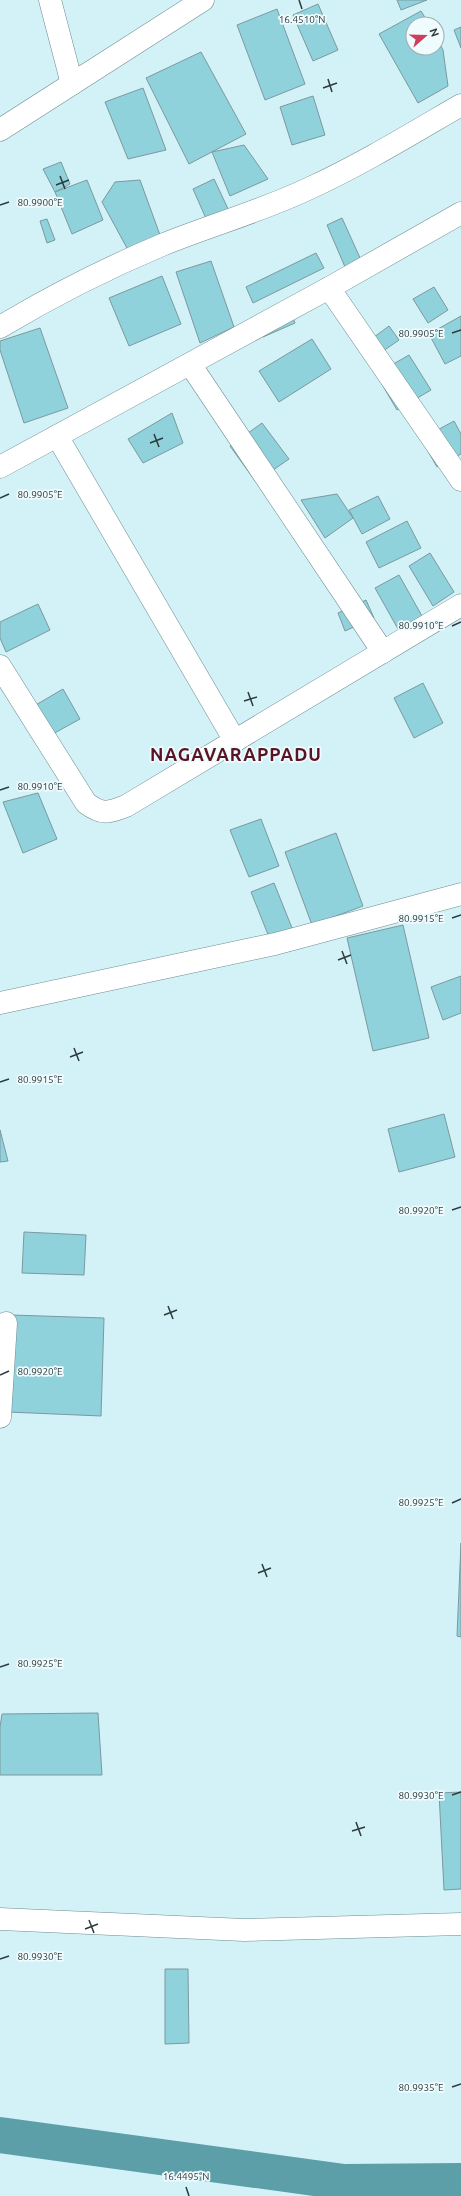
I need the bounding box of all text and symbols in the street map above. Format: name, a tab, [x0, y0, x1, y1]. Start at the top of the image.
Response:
text: 16.4510°N	[279, 14, 325, 25]
north arrow	[405, 16, 445, 56]
text: N	[427, 27, 441, 38]
text: 80.9900°E	[17, 197, 63, 208]
text: 80.9905°E	[398, 328, 444, 339]
text: 80.9905°E	[17, 489, 63, 500]
text: 80.9910°E	[398, 620, 444, 631]
district label: NAGAVARAPPADU	[150, 744, 322, 764]
text: 80.9910°E	[17, 781, 63, 792]
text: 80.9915°E	[398, 913, 444, 924]
text: 80.9915°E	[17, 1074, 63, 1085]
text: 80.9920°E	[398, 1205, 444, 1216]
text: 80.9920°E	[17, 1366, 63, 1377]
text: 80.9925°E	[398, 1497, 444, 1508]
text: 80.9925°E	[17, 1658, 63, 1669]
text: 80.9930°E	[398, 1790, 444, 1801]
text: 80.9930°E	[17, 1951, 63, 1962]
text: 80.9935°E	[398, 2082, 444, 2093]
text: 16.4495°N	[163, 2171, 209, 2182]

